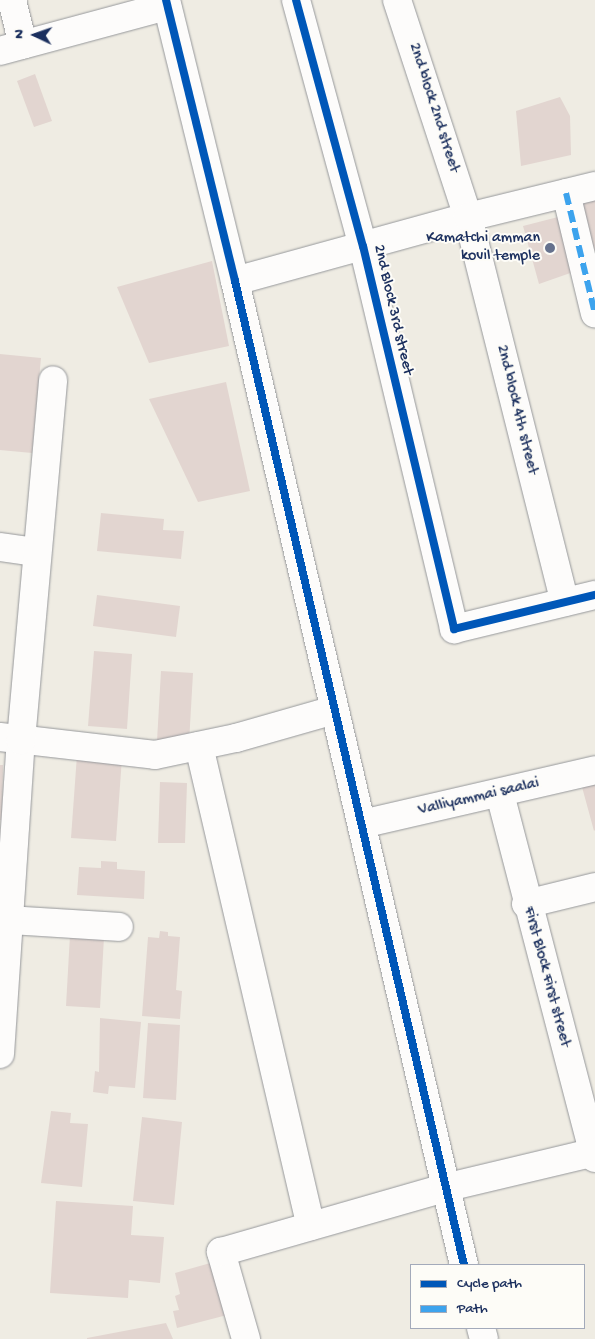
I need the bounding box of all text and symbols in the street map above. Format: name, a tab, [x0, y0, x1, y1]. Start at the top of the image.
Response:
north arrow	[10, 10, 60, 60]
text: N	[11, 29, 28, 39]
street label: 2nd block 2nd street	[403, 41, 463, 175]
place label: Kamatchi amman kovil temple	[426, 229, 540, 267]
marker: Kamatchi amman kovil temple	[544, 242, 556, 254]
street label: 2nd Block 3rd street	[368, 243, 416, 377]
street label: 2nd block 4th street	[491, 343, 541, 477]
street label: Valliyammai saalai	[417, 775, 541, 821]
street label: First Block First street	[518, 905, 574, 1049]
legend	[410, 1264, 585, 1329]
text: Cycle path	[457, 1275, 522, 1293]
text: Path	[457, 1300, 488, 1318]

